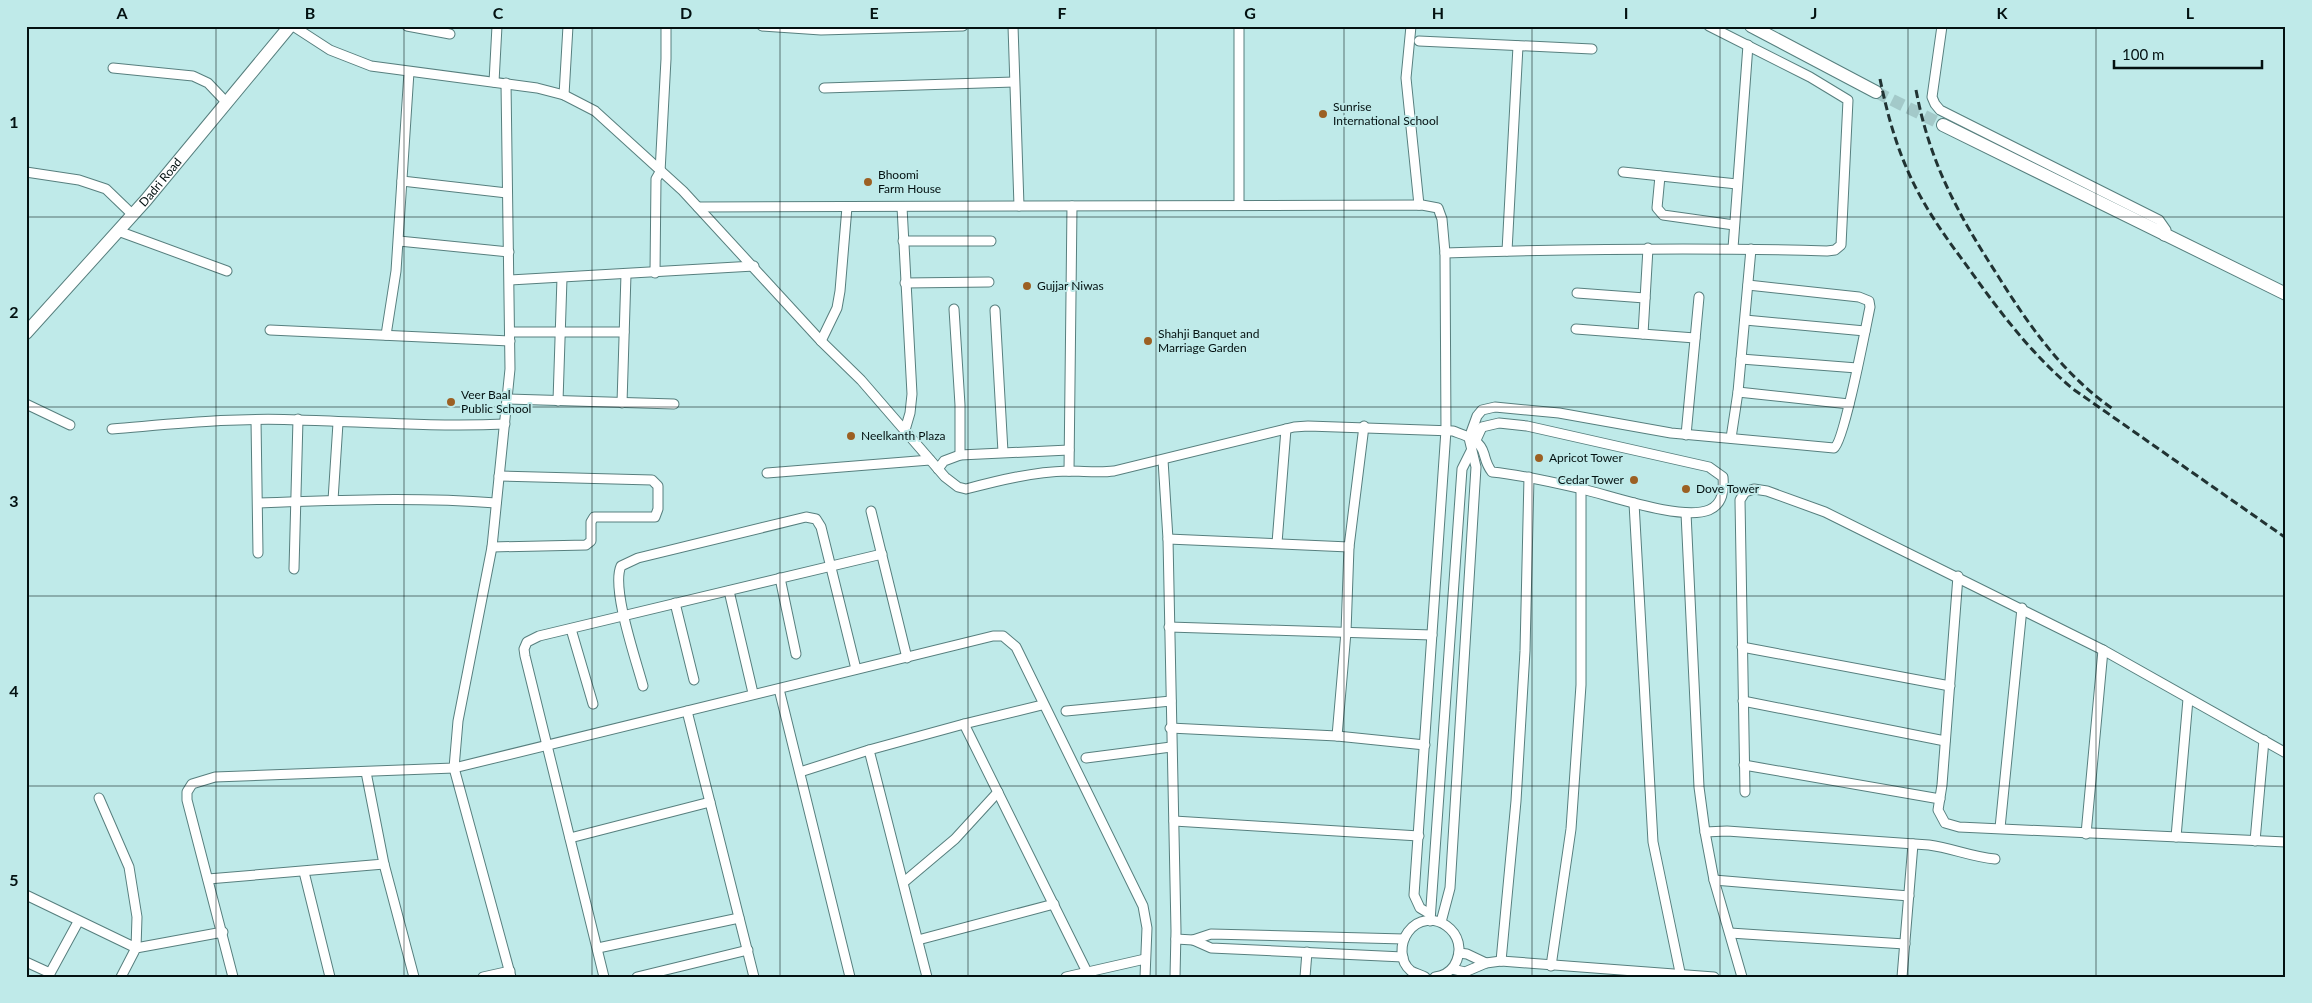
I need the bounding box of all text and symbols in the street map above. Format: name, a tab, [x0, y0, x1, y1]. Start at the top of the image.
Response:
text: A	[115, 3, 128, 22]
text: B	[305, 3, 315, 22]
text: C	[493, 3, 504, 22]
text: D	[680, 3, 692, 22]
text: E	[869, 3, 879, 22]
text: F	[1057, 3, 1067, 22]
text: G	[1244, 3, 1256, 22]
text: H	[1432, 3, 1444, 22]
text: I	[1624, 3, 1628, 22]
text: J	[1811, 3, 1817, 22]
text: K	[1997, 3, 2009, 22]
text: L	[2186, 3, 2195, 22]
scale bar	[2114, 38, 2262, 70]
text: 100 m	[2122, 45, 2164, 63]
place label: Sunrise International School	[1333, 99, 1439, 128]
marker: Sunrise International School	[1317, 108, 1329, 120]
text: 1	[9, 112, 19, 131]
street label: Dadri Road	[136, 155, 185, 209]
place label: Bhoomi Farm House	[878, 167, 941, 196]
marker: Bhoomi Farm House	[862, 176, 874, 188]
place label: Gujjar Niwas	[1037, 278, 1104, 293]
marker: Gujjar Niwas	[1021, 280, 1033, 292]
text: 2	[9, 302, 19, 321]
place label: Shahji Banquet and Marriage Garden	[1158, 326, 1259, 355]
marker: Shahji Banquet and Marriage Garden	[1142, 335, 1154, 347]
place label: Veer Baal Public School	[461, 387, 531, 416]
marker: Veer Baal Public School	[445, 396, 457, 408]
place label: Neelkanth Plaza	[861, 428, 946, 443]
marker: Neelkanth Plaza	[845, 430, 857, 442]
place label: Apricot Tower	[1549, 450, 1623, 465]
marker: Apricot Tower	[1533, 452, 1545, 464]
place label: Cedar Tower	[1558, 472, 1625, 487]
marker: Cedar Tower	[1628, 474, 1640, 486]
place label: Dove Tower	[1696, 481, 1760, 496]
marker: Dove Tower	[1680, 483, 1692, 495]
text: 3	[9, 491, 19, 510]
text: 4	[9, 681, 19, 700]
text: 5	[9, 870, 19, 889]

